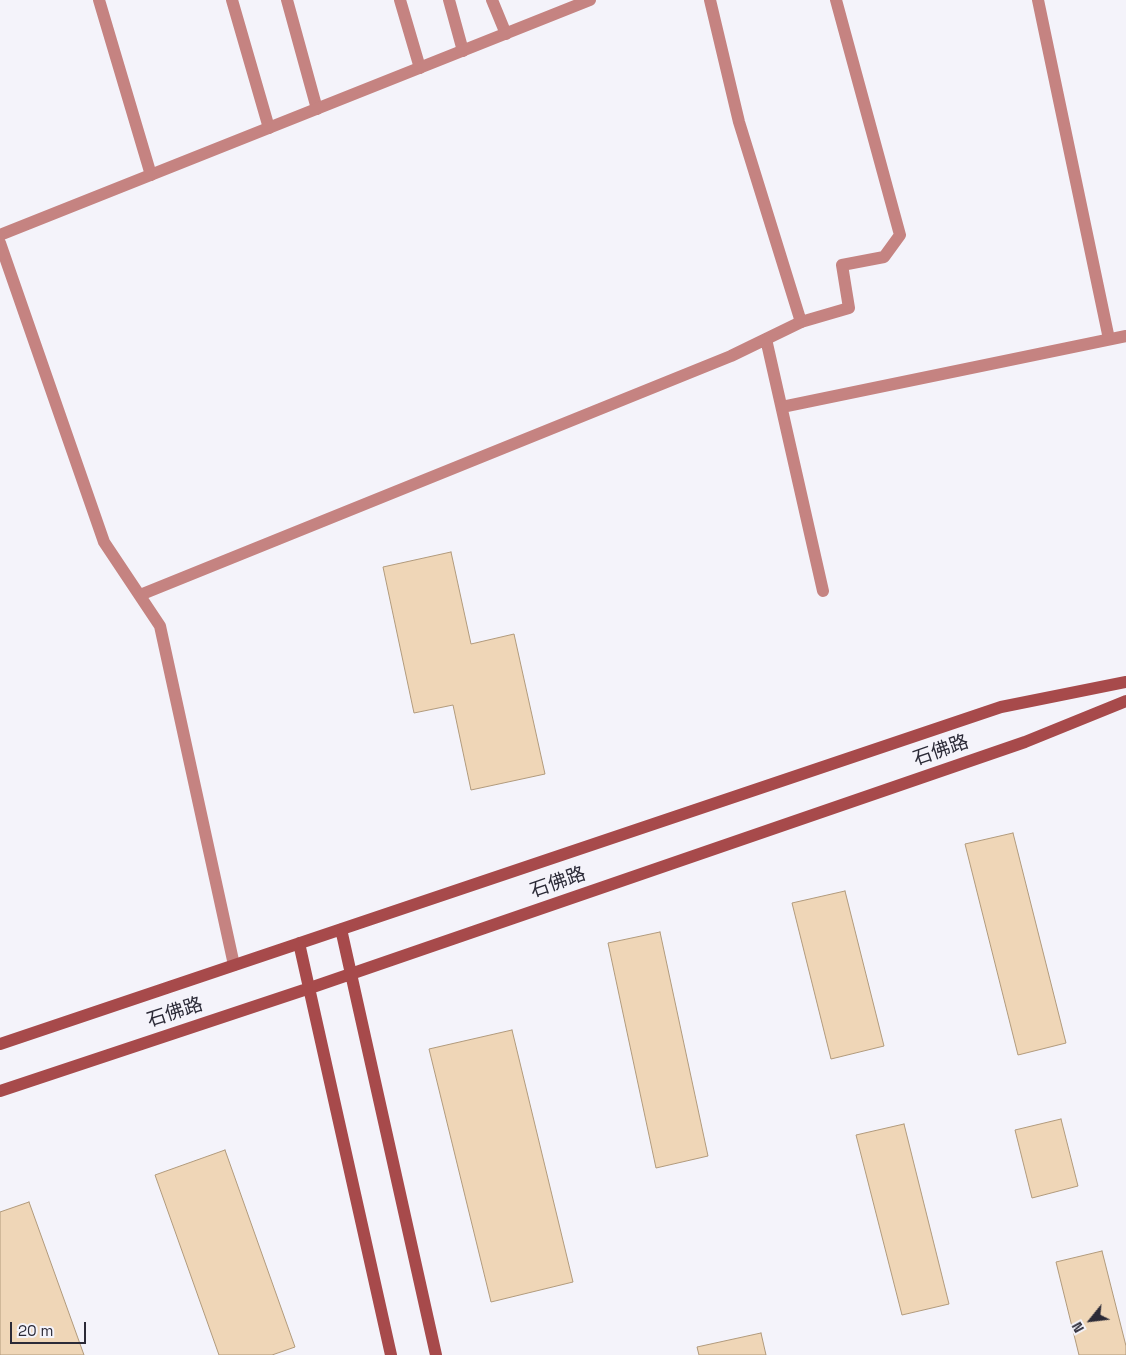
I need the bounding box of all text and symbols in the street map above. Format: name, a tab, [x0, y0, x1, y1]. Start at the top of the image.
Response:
street label: 石佛路	[910, 731, 972, 771]
street label: 石佛路	[527, 863, 589, 903]
street label: 石佛路	[144, 993, 206, 1033]
north arrow	[1066, 1295, 1116, 1345]
scale bar	[12, 1312, 89, 1344]
text: N	[1068, 1319, 1088, 1336]
text: 20 m	[18, 1321, 53, 1340]

